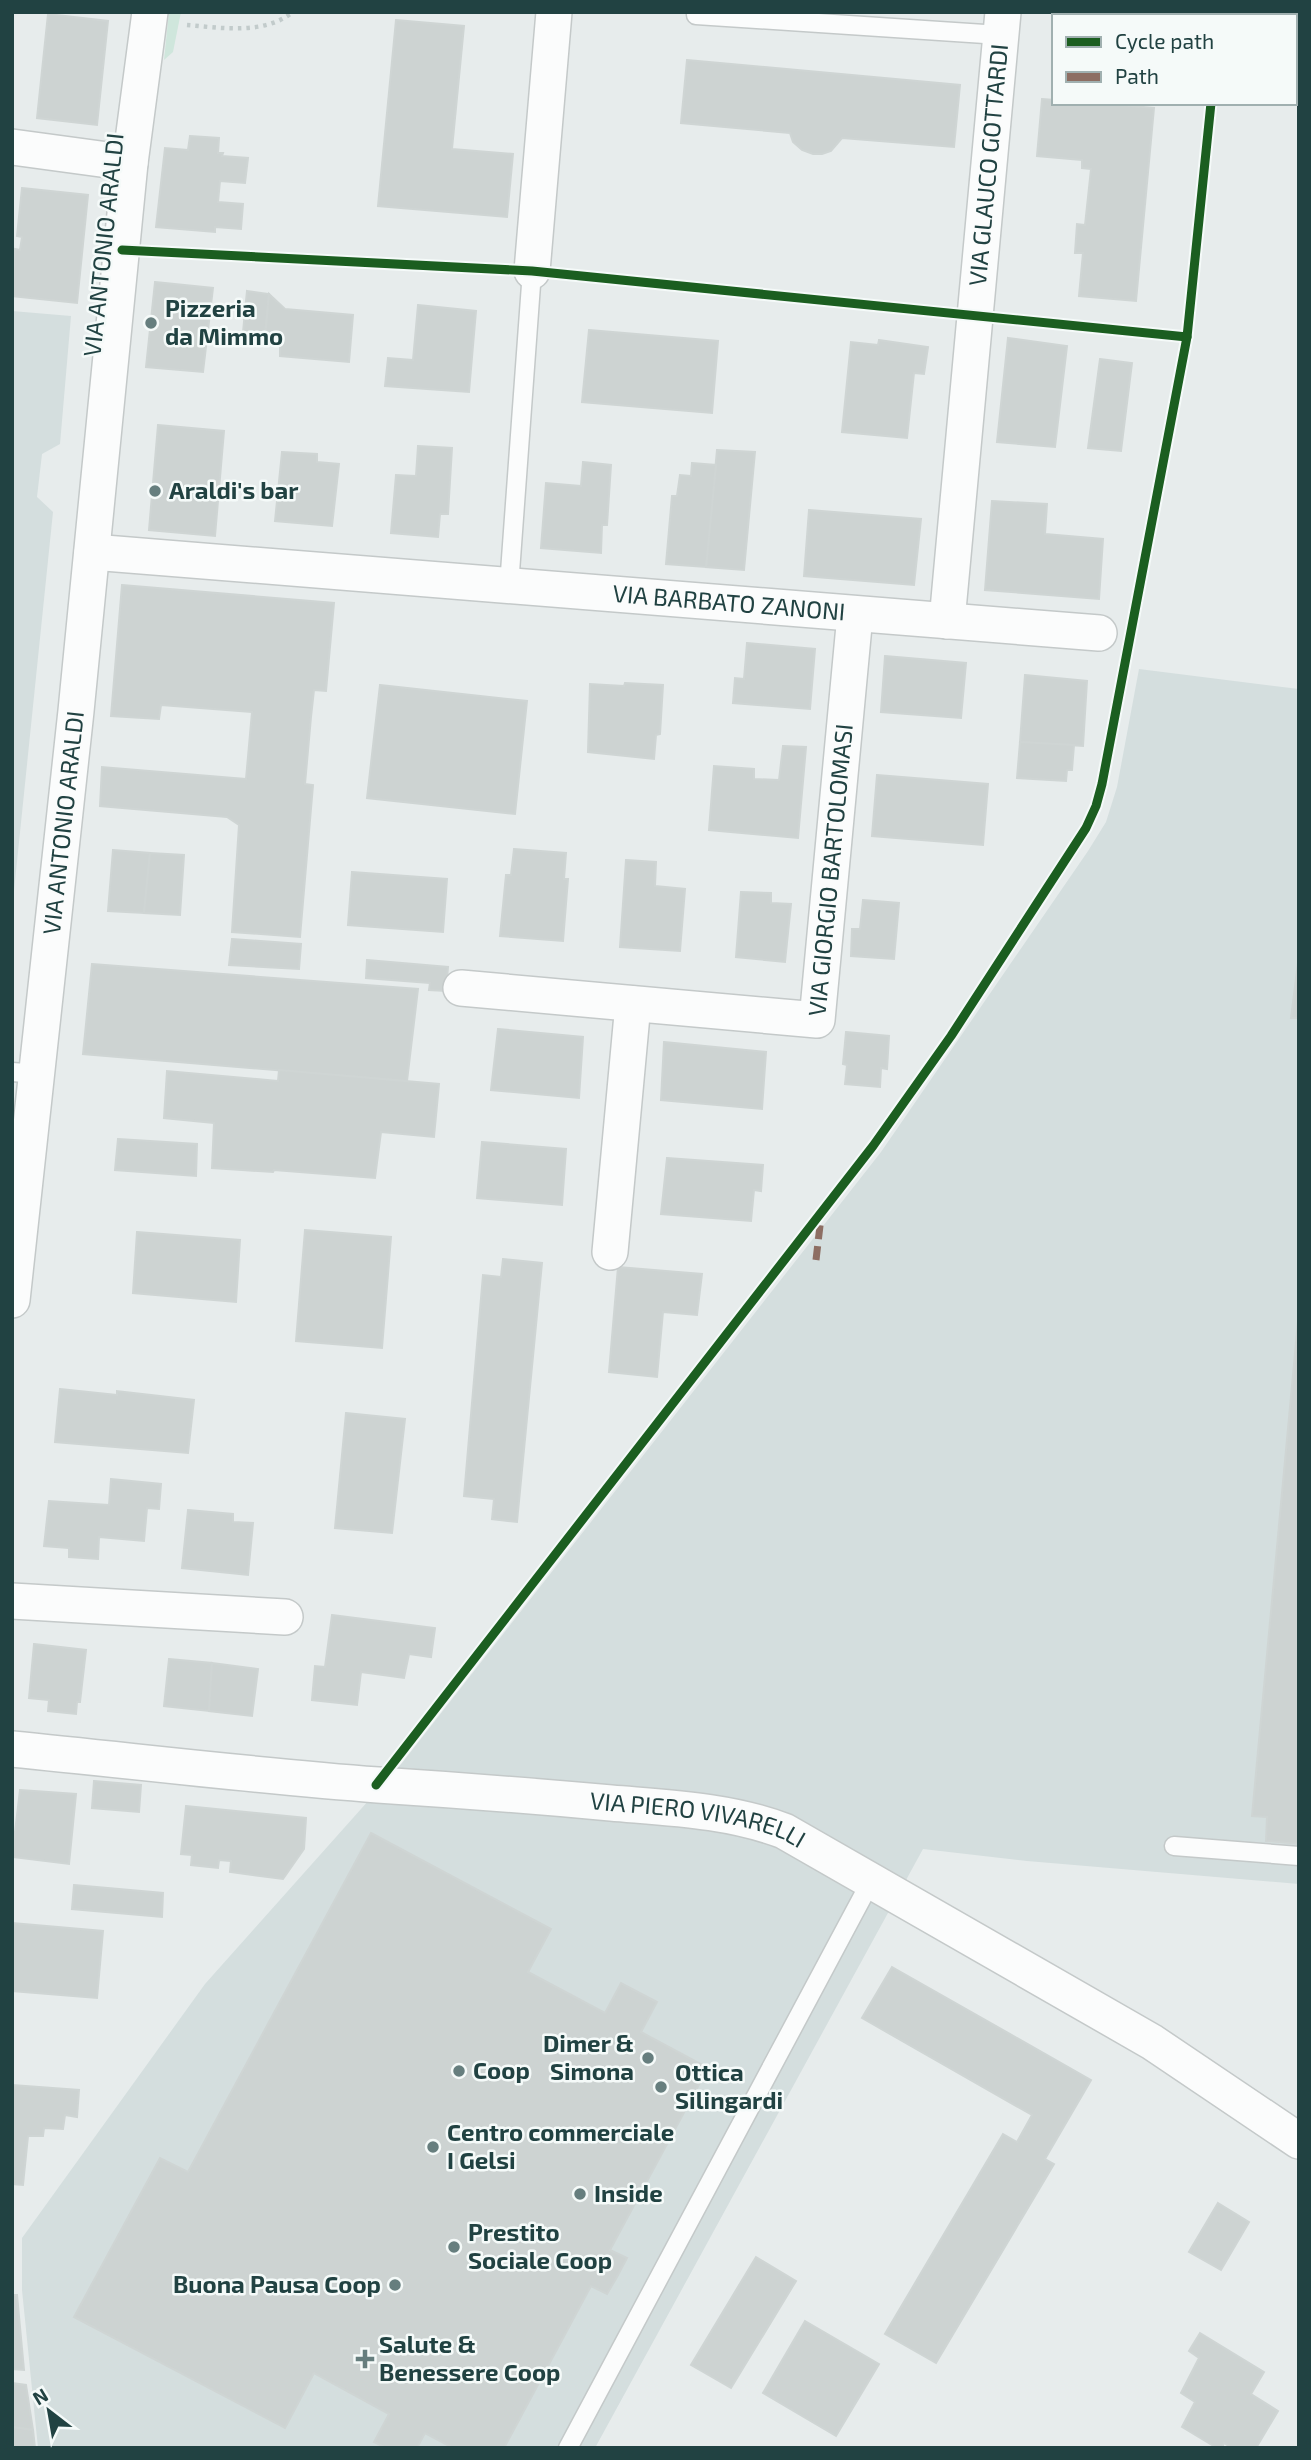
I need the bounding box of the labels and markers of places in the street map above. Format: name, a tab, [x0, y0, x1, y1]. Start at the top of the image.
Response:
place label: Pizzeria da Mimmo	[165, 293, 283, 350]
marker: Pizzeria da Mimmo	[143, 315, 159, 331]
place label: Araldi's bar	[169, 475, 299, 504]
marker: Araldi's bar	[147, 483, 163, 499]
place label: Dimer & Simona	[543, 2028, 634, 2085]
marker: Dimer & Simona	[640, 2050, 656, 2066]
place label: Coop	[473, 2055, 530, 2084]
place label: Ottica Silingardi	[675, 2057, 783, 2114]
marker: Coop	[451, 2063, 467, 2079]
marker: Ottica Silingardi	[653, 2079, 669, 2095]
place label: Centro commerciale I Gelsi	[447, 2117, 674, 2174]
marker: Centro commerciale I Gelsi	[425, 2139, 441, 2155]
place label: Inside	[594, 2178, 663, 2207]
marker: Inside	[572, 2186, 588, 2202]
place label: Prestito Sociale Coop	[468, 2217, 612, 2274]
marker: Prestito Sociale Coop	[446, 2239, 462, 2255]
place label: Buona Pausa Coop	[173, 2269, 381, 2298]
marker: Buona Pausa Coop	[387, 2277, 403, 2293]
place label: Salute & Benessere Coop	[379, 2329, 560, 2386]
marker: Salute & Benessere Coop	[357, 2351, 373, 2367]

